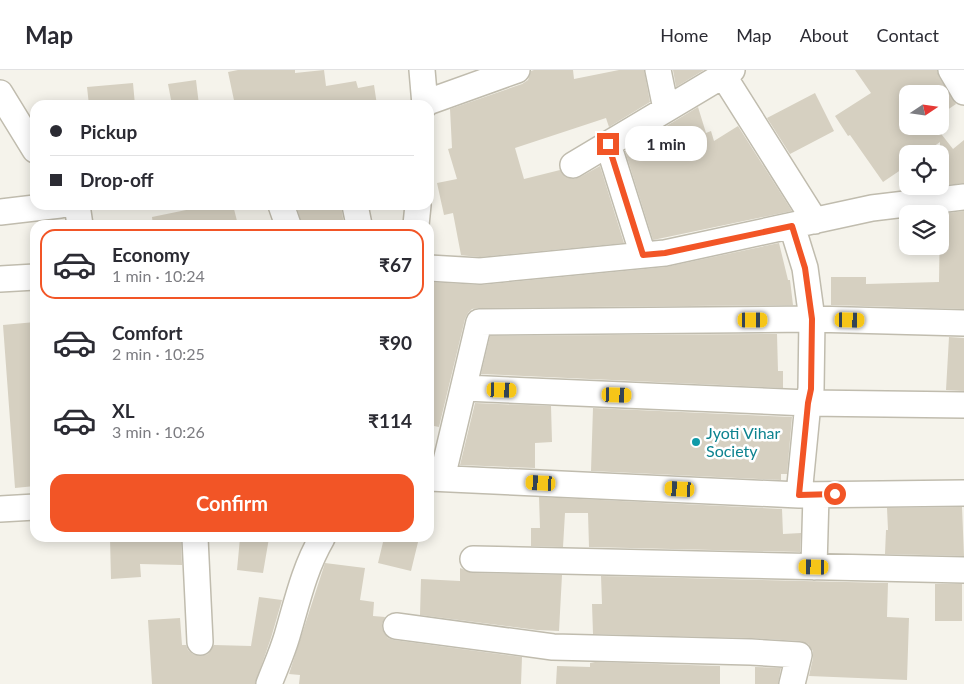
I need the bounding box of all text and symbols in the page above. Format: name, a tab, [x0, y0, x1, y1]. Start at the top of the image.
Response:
text: Map	[25, 20, 73, 49]
text: Home	[660, 24, 708, 46]
text: Map	[736, 24, 772, 46]
text: About	[800, 24, 849, 46]
text: Contact	[877, 24, 939, 46]
north arrow	[899, 85, 949, 135]
map controls	[899, 85, 949, 255]
text: Pickup	[80, 120, 137, 143]
callout: 1 min	[626, 126, 708, 162]
route end	[597, 133, 619, 155]
text: 1 min	[646, 134, 686, 153]
button: locate	[899, 145, 949, 195]
text: Drop-off	[80, 168, 154, 191]
button: layers	[899, 205, 949, 255]
icon: car	[52, 242, 97, 287]
text: Economy	[112, 243, 190, 266]
text: ₹67	[379, 253, 412, 276]
text: 1 min · 10:24	[112, 266, 205, 285]
car	[834, 312, 865, 328]
car	[738, 313, 768, 328]
icon: car	[52, 320, 97, 365]
text: Comfort	[112, 321, 183, 344]
text: ₹90	[379, 331, 412, 354]
text: 2 min · 10:25	[112, 344, 205, 363]
car	[486, 382, 517, 398]
car	[601, 387, 632, 403]
icon: car	[52, 398, 97, 443]
text: XL	[112, 399, 135, 422]
text: ₹114	[368, 409, 412, 432]
text: 3 min · 10:26	[112, 422, 205, 441]
place label: Jyoti Vihar Society	[706, 423, 781, 460]
marker: Jyoti Vihar Society	[690, 436, 702, 448]
button: Confirm	[50, 474, 414, 532]
car	[525, 475, 556, 491]
car	[664, 481, 695, 497]
route start	[824, 483, 846, 505]
car	[798, 559, 829, 575]

